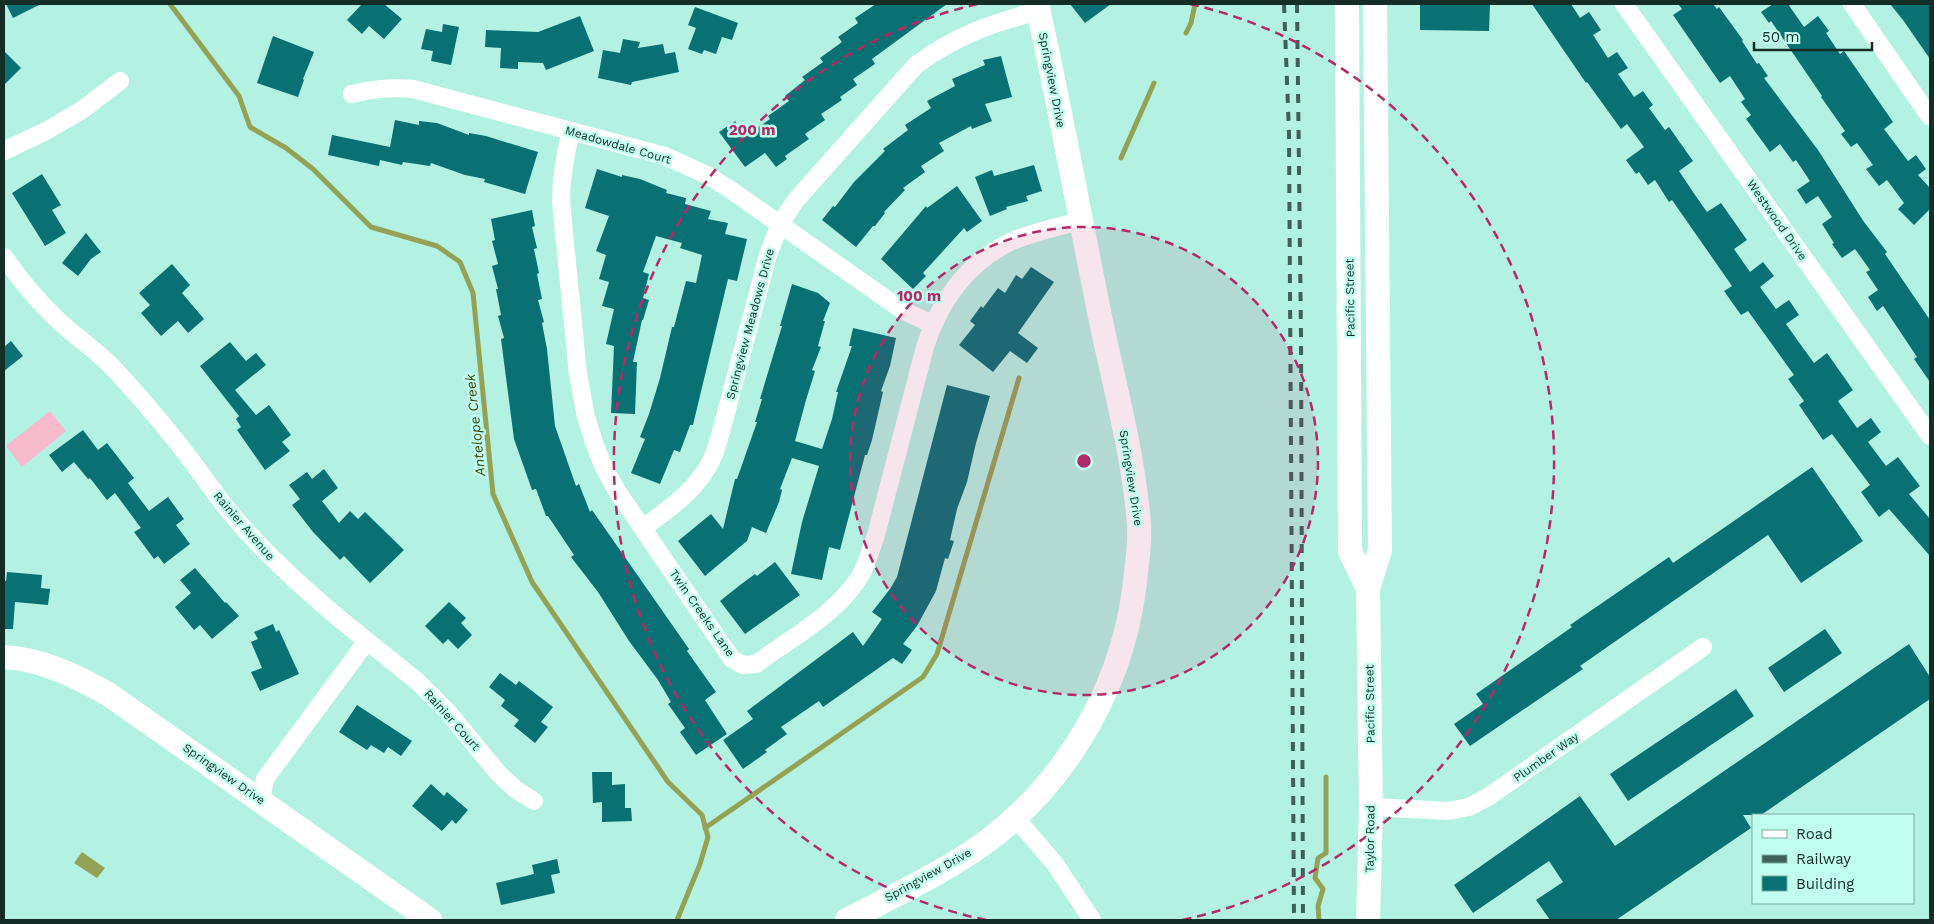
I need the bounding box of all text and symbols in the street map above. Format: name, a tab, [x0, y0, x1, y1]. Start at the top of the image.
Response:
scale bar	[1754, 20, 1872, 52]
text: 50 m	[1762, 28, 1799, 46]
street label: Springview Drive	[1036, 31, 1068, 129]
text: 200 m	[729, 121, 775, 139]
street label: Meadowdale Court	[563, 123, 673, 167]
street label: Westwood Drive	[1744, 177, 1810, 263]
street label: Springview Meadows Drive	[723, 247, 777, 401]
street label: Pacific Street	[1342, 258, 1358, 338]
text: 100 m	[897, 287, 941, 305]
water label: Antelope Creek	[462, 373, 488, 478]
street label: Springview Drive	[1117, 429, 1146, 527]
centre of rings	[1075, 452, 1093, 470]
street label: Rainier Avenue	[210, 489, 278, 563]
street label: Twin Creeks Lane	[667, 567, 737, 659]
street label: Pacific Street	[1362, 664, 1378, 744]
street label: Rainier Court	[421, 687, 483, 753]
street label: Plumber Way	[1511, 729, 1582, 785]
street label: Springview Drive	[180, 740, 268, 808]
street label: Taylor Road	[1362, 805, 1378, 873]
legend	[1752, 814, 1914, 904]
text: Road	[1796, 825, 1833, 843]
street label: Springview Drive	[882, 845, 974, 905]
text: Railway	[1796, 850, 1851, 868]
text: Building	[1796, 875, 1854, 893]

